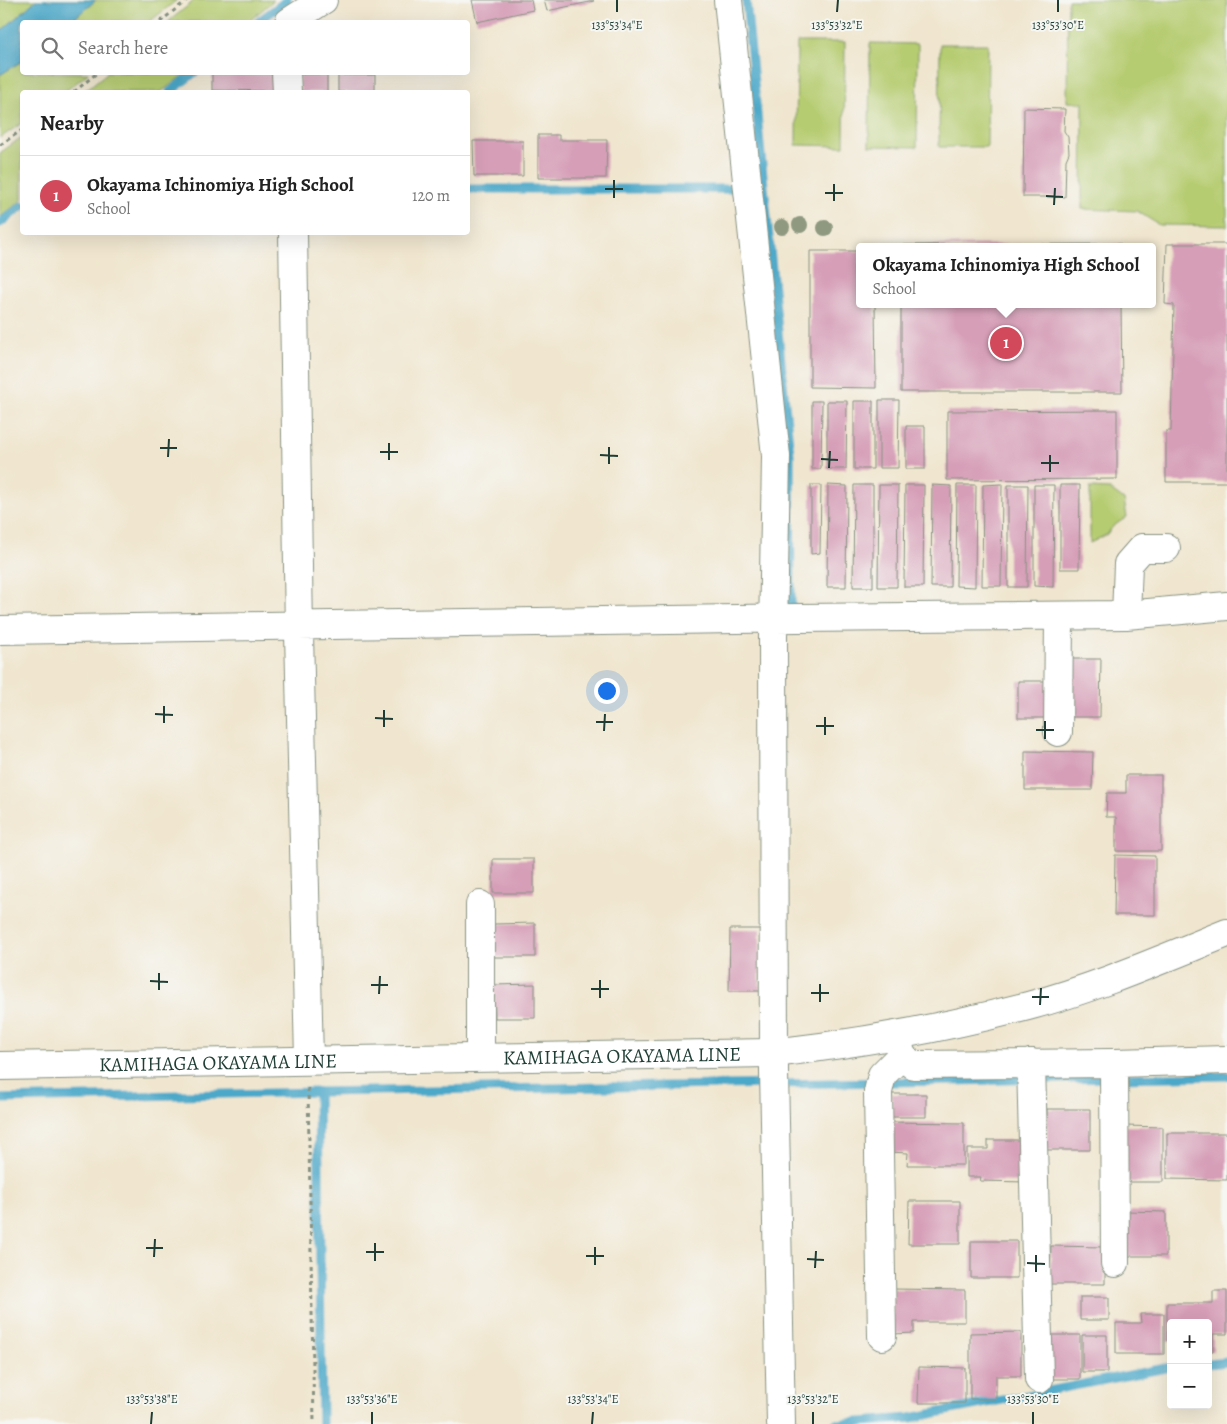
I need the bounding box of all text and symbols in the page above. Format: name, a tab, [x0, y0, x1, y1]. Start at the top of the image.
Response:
text: 133°53'34"E	[591, 17, 643, 33]
text: 133°53'32"E	[811, 17, 863, 33]
text: 133°53'30"E	[1032, 17, 1084, 33]
search box	[20, 20, 470, 75]
icon: search	[38, 34, 66, 62]
text: Search here	[78, 35, 168, 61]
text: Nearby	[40, 109, 103, 137]
text: Okayama Ichinomiya High School	[87, 172, 354, 198]
text: 1	[53, 185, 59, 207]
text: 120 m	[412, 185, 450, 207]
text: School	[87, 198, 130, 220]
popup	[856, 243, 1156, 308]
text: Okayama Ichinomiya High School	[873, 252, 1139, 278]
text: School	[873, 278, 916, 300]
pin: 1	[990, 324, 1022, 362]
your location	[594, 678, 620, 704]
street label: KAMIHAGA OKAYAMA LINE	[503, 1040, 741, 1071]
street label: KAMIHAGA OKAYAMA LINE	[99, 1047, 337, 1078]
map controls	[1167, 1319, 1212, 1409]
button: +	[1167, 1319, 1212, 1364]
button: −	[1167, 1364, 1212, 1409]
text: 133°53'38"E	[126, 1391, 178, 1407]
text: 133°53'36"E	[346, 1391, 398, 1407]
text: 133°53'34"E	[567, 1391, 619, 1407]
text: 133°53'32"E	[787, 1391, 839, 1407]
text: 133°53'30"E	[1007, 1391, 1059, 1407]

